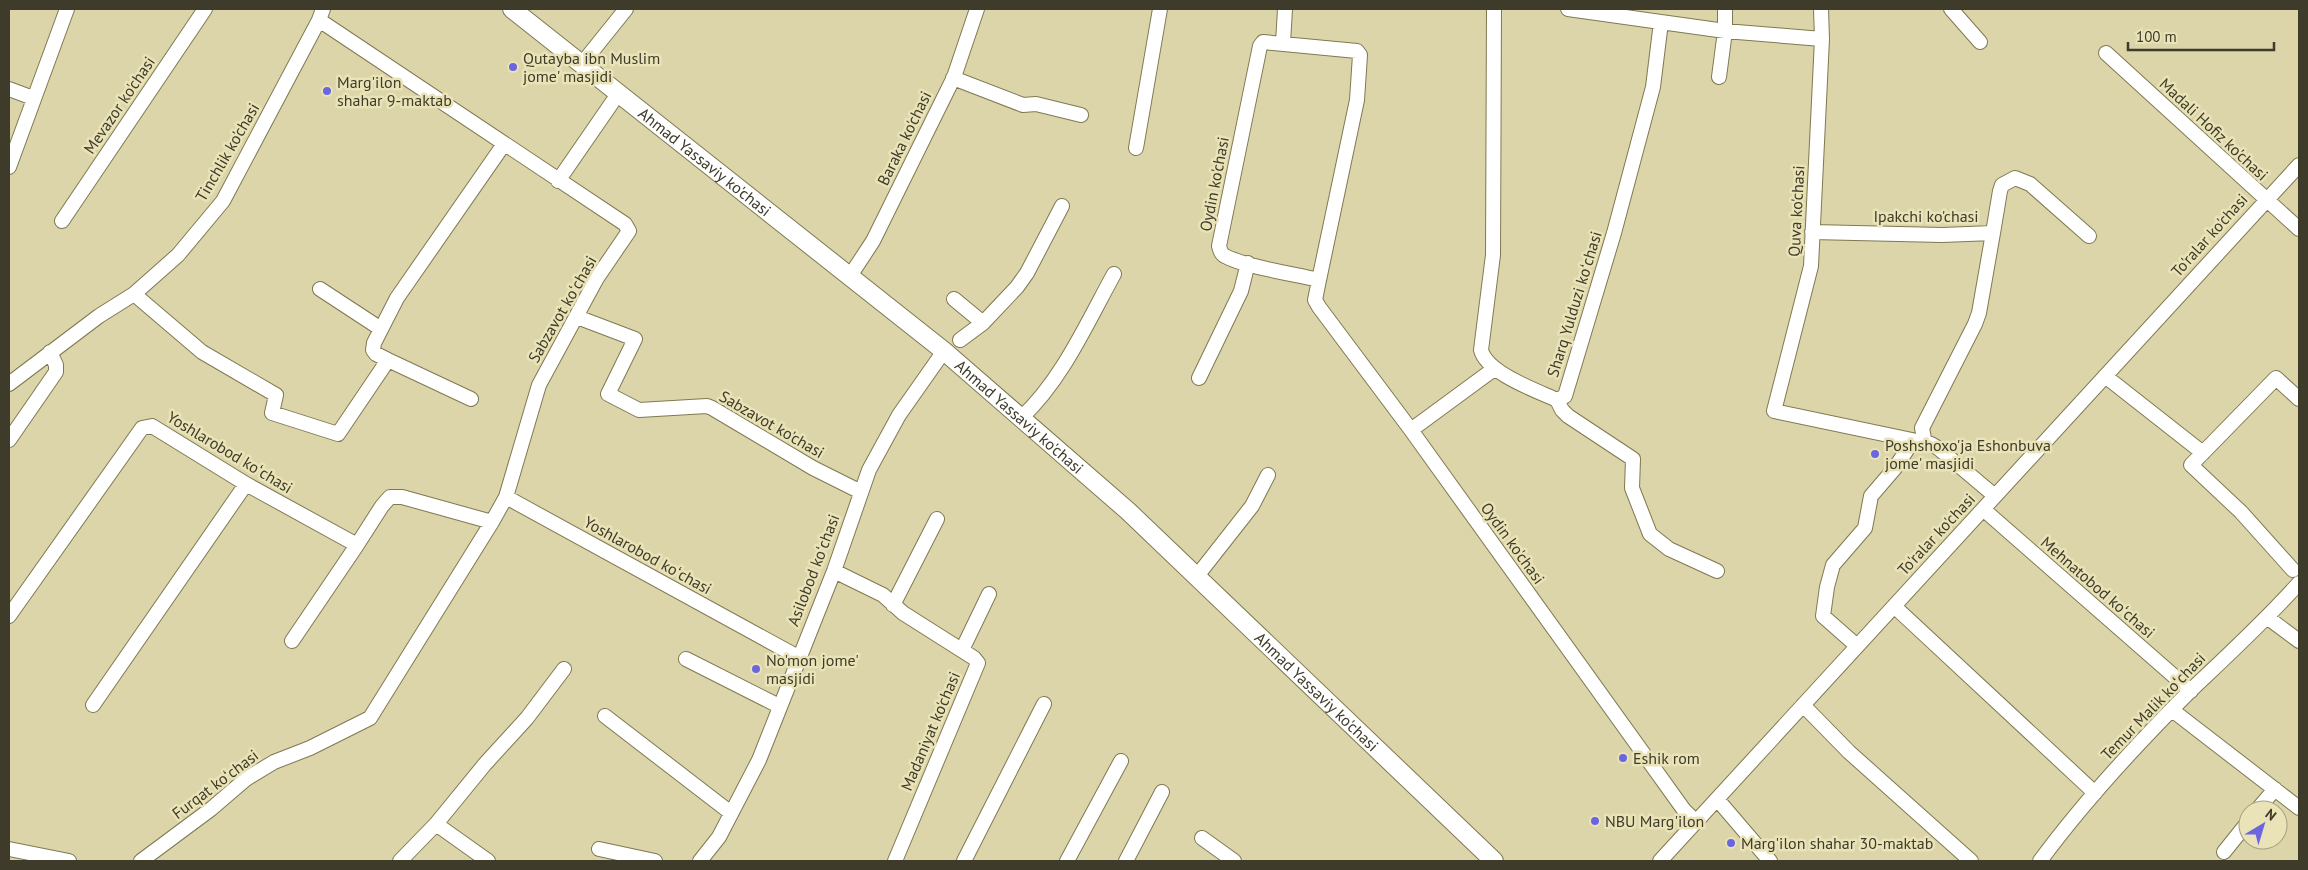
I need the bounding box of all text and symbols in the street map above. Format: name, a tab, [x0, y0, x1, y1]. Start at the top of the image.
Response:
scale bar	[2128, 20, 2274, 52]
text: 100 m	[2136, 27, 2177, 46]
place label: Qutayba ibn Muslim jome' masjidi	[523, 48, 660, 86]
street label: Mevazor ko'chasi	[79, 52, 159, 158]
marker: Qutayba ibn Muslim jome' masjidi	[507, 61, 519, 73]
place label: Marg'ilon shahar 9-maktab	[337, 72, 452, 110]
street label: Madali Hofiz ko'chasi	[2156, 74, 2272, 184]
marker: Marg'ilon shahar 9-maktab	[321, 85, 333, 97]
street label: Baraka ko'chasi	[873, 88, 935, 188]
street label: Tinchlik ko'chasi	[191, 99, 263, 205]
street label: Ahmad Yassaviy ko'chasi	[634, 103, 775, 220]
street label: Oydin ko'chasi	[1195, 135, 1233, 233]
street label: Quva ko'chasi	[1784, 165, 1808, 257]
street label: To'ralar ko'chasi	[2167, 189, 2251, 281]
street label: Ipakchi ko'chasi	[1873, 206, 1979, 226]
street label: Sharq Yulduzi koʻchasi	[1542, 229, 1606, 379]
street label: Sabzavot koʻchasi	[523, 252, 601, 366]
street label: Ahmad Yassaviy ko'chasi	[951, 355, 1088, 478]
street label: Sabzavot ko'chasi	[716, 386, 828, 462]
street label: Yoshlarobod koʻchasi	[164, 407, 296, 497]
place label: Poshshoxo'ja Eshonbuva jome' masjidi	[1885, 435, 2051, 473]
marker: Poshshoxo'ja Eshonbuva jome' masjidi	[1869, 448, 1881, 460]
street label: To'ralar ko'chasi	[1893, 489, 1979, 579]
street label: Oydin ko'chasi	[1477, 498, 1549, 588]
street label: Asilobod koʻchasi	[782, 511, 844, 629]
street label: Yoshlarobod koʻchasi	[581, 512, 715, 598]
street label: Mehnatobod koʻchasi	[2037, 532, 2159, 642]
street label: Ahmad Yassaviy ko'chasi	[1251, 628, 1383, 755]
street label: Temur Malik koʻchasi	[2097, 648, 2209, 764]
place label: No'mon jome' masjidi	[766, 650, 859, 688]
marker: No'mon jome' masjidi	[750, 663, 762, 675]
street label: Madaniyat ko'chasi	[896, 669, 964, 793]
street label: Furqat koʻchasi	[168, 745, 262, 823]
place label: Eshik rom	[1633, 748, 1700, 768]
marker: Eshik rom	[1617, 752, 1629, 764]
north arrow	[2238, 800, 2288, 850]
text: N	[2262, 805, 2280, 825]
place label: NBU Marg'ilon	[1605, 811, 1704, 831]
marker: NBU Marg'ilon	[1589, 815, 1601, 827]
place label: Marg'ilon shahar 30-maktab	[1741, 833, 1933, 853]
marker: Marg'ilon shahar 30-maktab	[1725, 837, 1737, 849]

